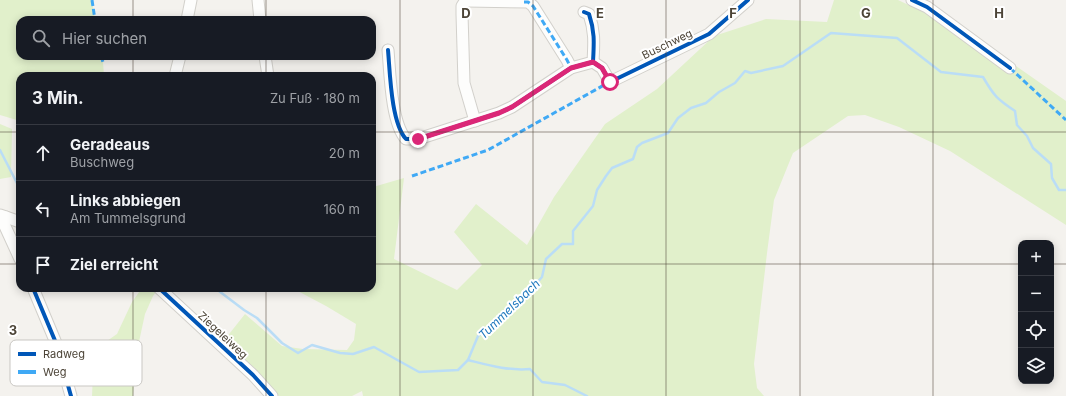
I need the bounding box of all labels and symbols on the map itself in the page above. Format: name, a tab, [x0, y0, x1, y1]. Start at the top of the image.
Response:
text: D	[461, 5, 471, 21]
text: E	[596, 5, 604, 21]
text: F	[729, 5, 737, 21]
text: G	[861, 5, 871, 21]
text: H	[994, 5, 1004, 21]
street label: Buschweg	[640, 26, 694, 62]
route start	[601, 73, 619, 91]
route end	[409, 130, 427, 148]
water label: Tummelsbach	[475, 276, 543, 342]
street label: Ziegeleiweg	[195, 308, 251, 362]
text: 3	[9, 322, 17, 338]
legend	[10, 340, 142, 386]
text: Radweg	[43, 347, 85, 361]
text: Weg	[43, 365, 66, 379]

